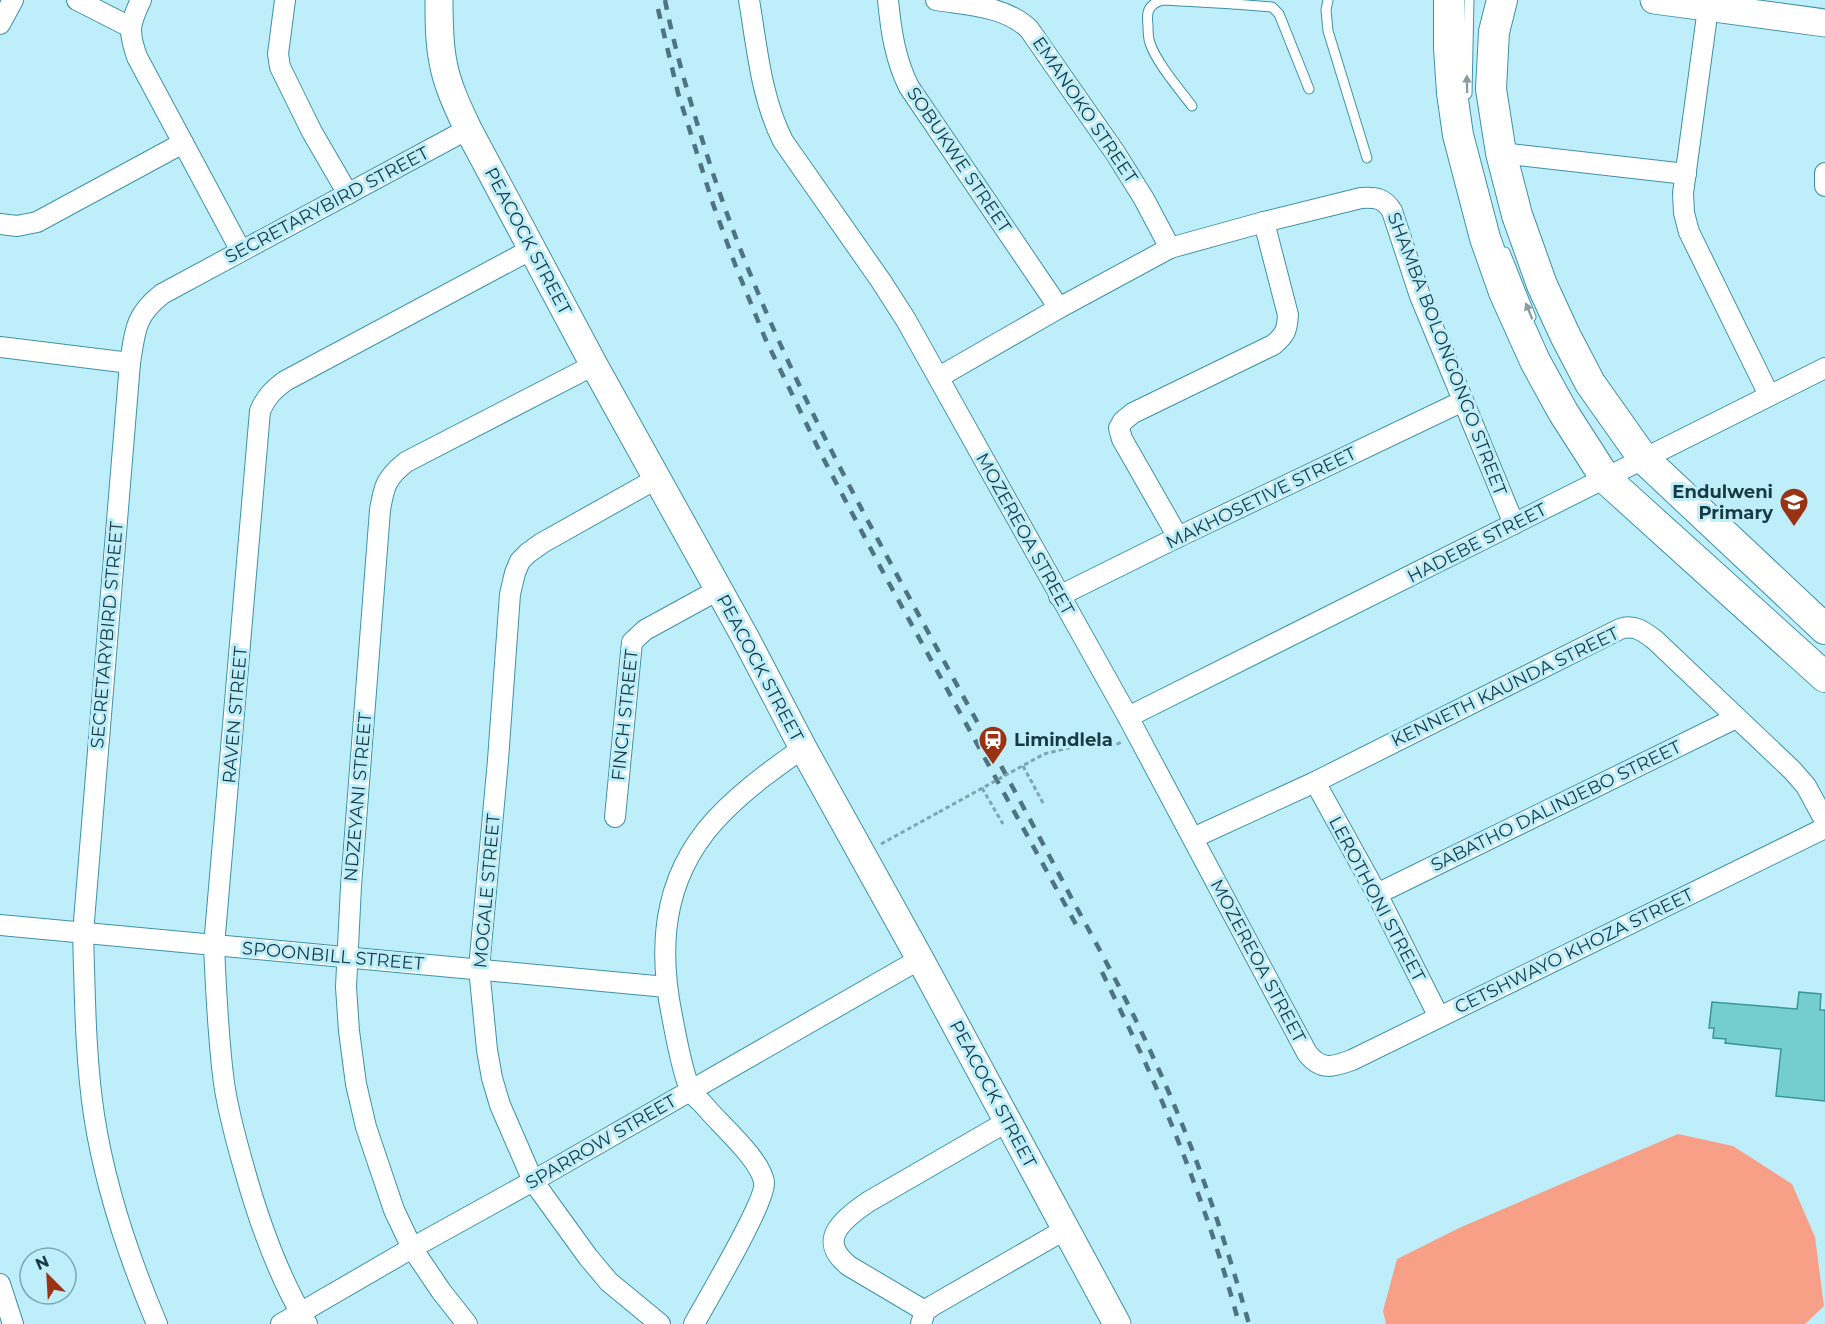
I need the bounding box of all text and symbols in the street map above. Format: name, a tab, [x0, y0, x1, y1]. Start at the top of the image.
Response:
street label: EMANOKO STREET	[1028, 32, 1143, 188]
one-way arrow	[1462, 75, 1472, 94]
street label: SOBUKWE STREET	[902, 83, 1016, 238]
street label: SECRETARYBIRD STREET	[221, 142, 433, 268]
street label: PEACOCK STREET	[480, 164, 576, 319]
street label: SHAMBA BOLONGONGO STREET	[1383, 209, 1512, 499]
one-way arrow	[1524, 302, 1534, 320]
street label: MAKHOSETIVE STREET	[1162, 442, 1360, 554]
street label: MOZEREOA STREET	[971, 449, 1079, 620]
place label: Endulweni Primary	[1672, 481, 1773, 524]
school or university icon: Endulweni Primary	[1778, 486, 1810, 528]
street label: HADEBE STREET	[1404, 498, 1551, 588]
street label: SECRETARYBIRD STREET	[86, 520, 128, 749]
street label: PEACOCK STREET	[712, 591, 808, 746]
street label: KENNETH KAUNDA STREET	[1388, 622, 1623, 752]
street label: RAVEN STREET	[218, 645, 252, 785]
street label: FINCH STREET	[607, 647, 643, 782]
street label: NDZEYANI STREET	[340, 711, 376, 883]
station icon: Limindlela	[977, 724, 1009, 766]
place label: Limindlela	[1014, 729, 1113, 751]
street label: SABATHO DALINJEBO STREET	[1427, 735, 1685, 876]
street label: MOGALE STREET	[469, 812, 505, 969]
street label: LEROTHONI STREET	[1324, 813, 1430, 986]
street label: MOZEREOA STREET	[1206, 875, 1311, 1047]
street label: CETSHWAYO KHOZA STREET	[1451, 883, 1698, 1019]
street label: SPOONBILL STREET	[241, 937, 425, 975]
street label: PEACOCK STREET	[945, 1017, 1041, 1172]
street label: SPARROW STREET	[522, 1090, 681, 1194]
north arrow	[18, 1246, 78, 1306]
text: N	[32, 1251, 52, 1274]

